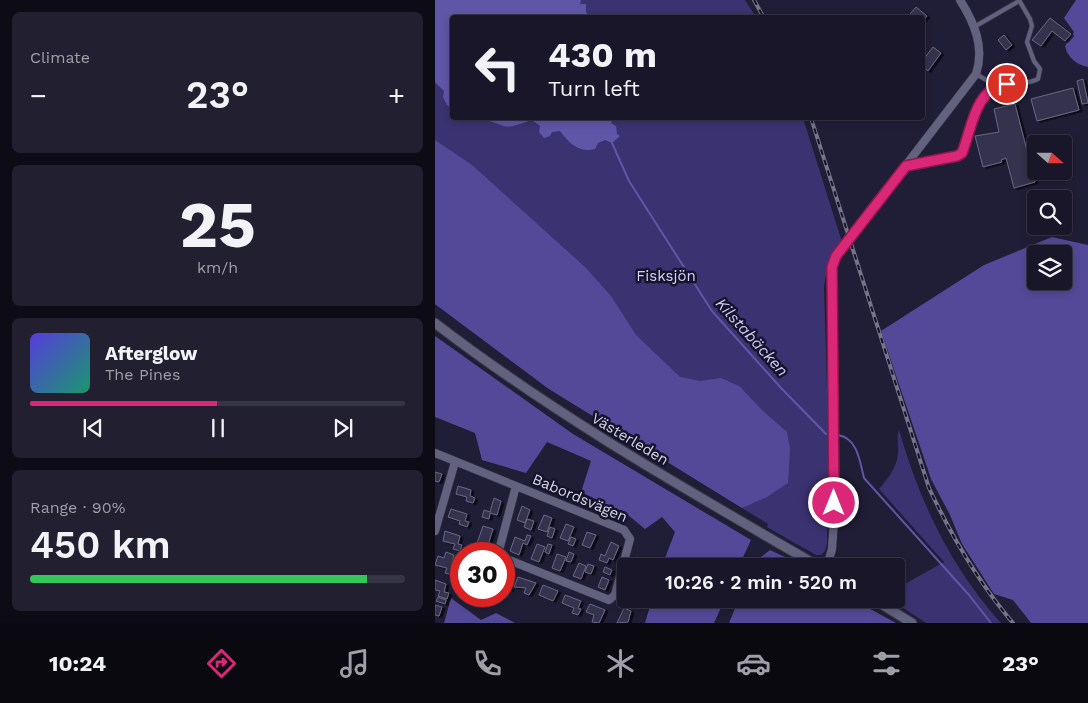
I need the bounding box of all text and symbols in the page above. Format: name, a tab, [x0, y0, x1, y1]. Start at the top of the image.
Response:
text: 430 m	[548, 34, 657, 76]
icon: left	[465, 35, 530, 100]
text: Climate	[30, 48, 90, 67]
pin	[986, 63, 1028, 105]
icon: arrive	[993, 70, 1021, 98]
text: 23°	[186, 73, 249, 117]
text: Turn left	[548, 76, 640, 101]
text: −	[30, 79, 47, 112]
text: +	[388, 79, 405, 112]
north arrow	[1027, 135, 1073, 180]
map controls	[1027, 135, 1072, 290]
text: 25	[179, 187, 256, 263]
button: search	[1027, 190, 1072, 235]
button: layers	[1027, 245, 1072, 290]
text: km/h	[197, 258, 238, 277]
park label: Fisksjön	[636, 267, 696, 285]
water label: Kilstabäcken	[712, 294, 792, 380]
text: Afterglow	[105, 342, 197, 365]
text: The Pines	[105, 365, 181, 384]
street label: Västerleden	[588, 409, 672, 469]
icon: previous	[79, 414, 107, 442]
icon: pause	[204, 414, 232, 442]
icon: next	[329, 414, 357, 442]
street label: Babordsvägen	[530, 470, 630, 526]
position arrow	[807, 476, 859, 528]
text: Range · 90%	[30, 498, 125, 517]
text: 450 km	[30, 523, 171, 567]
speed limit sign: 30	[450, 542, 515, 607]
text: 10:26 · 2 min · 520 m	[665, 571, 857, 594]
icon: directions	[204, 646, 239, 681]
icon: music	[337, 646, 372, 681]
icon: phone	[470, 646, 505, 681]
icon: climate	[603, 646, 638, 681]
icon: car	[736, 646, 771, 681]
icon: filters	[869, 646, 904, 681]
text: 10:24	[49, 651, 106, 676]
text: 23°	[1002, 651, 1039, 676]

